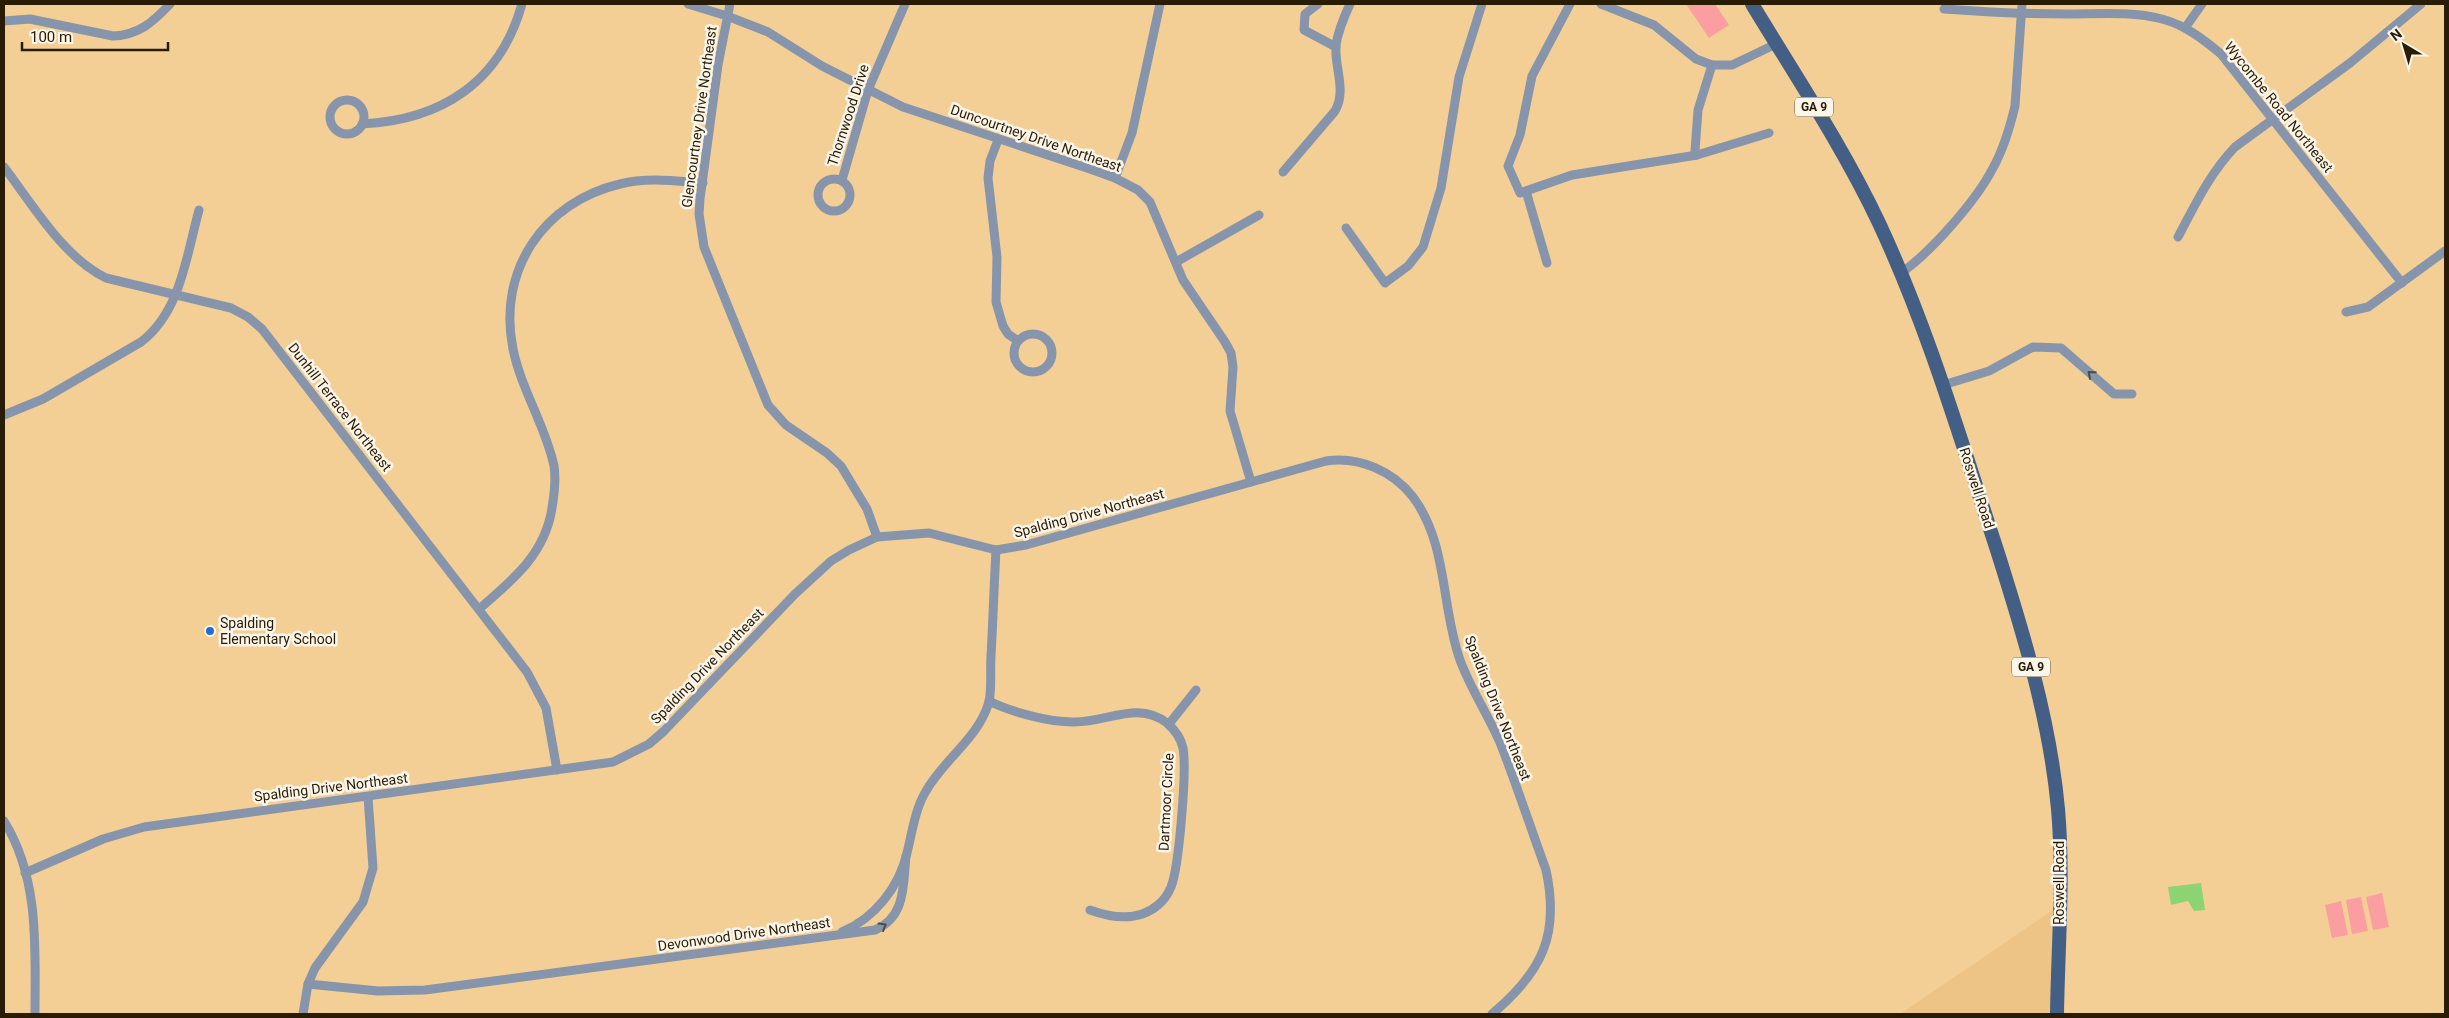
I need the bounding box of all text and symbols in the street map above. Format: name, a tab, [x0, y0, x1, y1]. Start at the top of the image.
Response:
scale bar	[22, 20, 169, 52]
north arrow	[2379, 20, 2429, 70]
street label: Glencourtney Drive Northeast	[678, 25, 720, 209]
text: N	[2387, 25, 2405, 44]
text: 100 m	[30, 28, 72, 46]
street label: Wycombe Road Northeast	[2221, 39, 2337, 176]
street label: Thornwood Drive	[824, 62, 872, 168]
road number: GA 9	[1795, 98, 1833, 116]
street label: Duncourtney Drive Northeast	[948, 101, 1124, 175]
street label: Dunhill Terrace Northeast	[285, 340, 395, 475]
one-way arrow	[2088, 371, 2097, 380]
street label: Roswell Road	[1956, 445, 1998, 531]
street label: Spalding Drive Northeast	[1012, 485, 1166, 541]
street label: Spalding Drive Northeast	[648, 605, 767, 727]
place label: Spalding Elementary School	[220, 615, 336, 647]
marker: Spalding Elementary School	[204, 625, 216, 637]
street label: Spalding Drive Northeast	[1462, 633, 1535, 783]
road number: GA 9	[2012, 658, 2050, 676]
street label: Dartmoor Circle	[1155, 753, 1177, 851]
street label: Spalding Drive Northeast	[253, 770, 409, 804]
street label: Roswell Road	[2051, 841, 2067, 925]
street label: Devonwood Drive Northeast	[657, 914, 832, 954]
one-way arrow	[877, 922, 886, 932]

